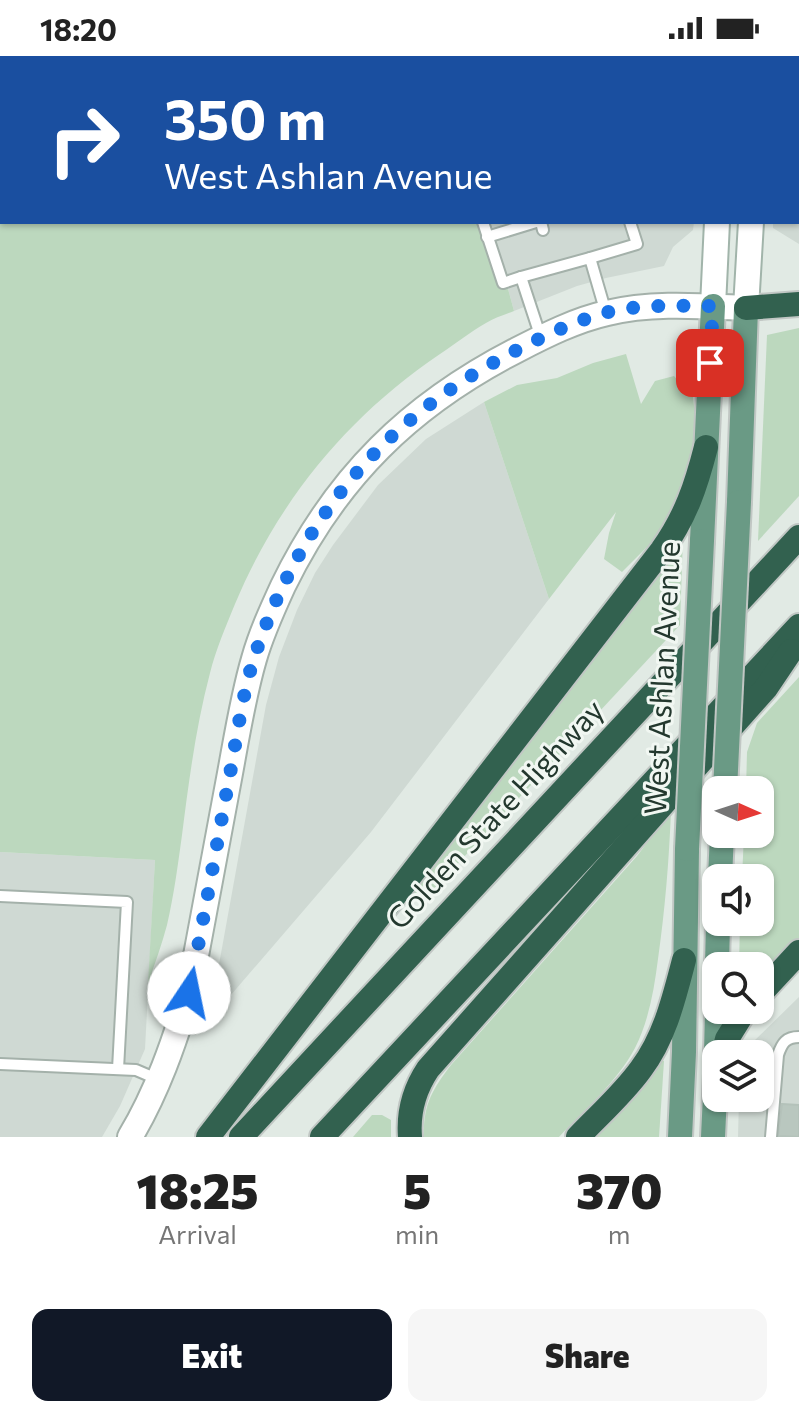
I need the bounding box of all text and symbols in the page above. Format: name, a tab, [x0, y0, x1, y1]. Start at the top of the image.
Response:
text: 18:20	[40, 10, 117, 47]
text: 350 m	[164, 83, 326, 152]
icon: right	[32, 88, 136, 192]
text: West Ashlan Avenue	[164, 152, 492, 196]
pin	[676, 329, 744, 397]
icon: arrive	[688, 341, 732, 385]
street label: West Ashlan Avenue	[635, 540, 686, 816]
street label: Golden State Highway	[378, 691, 610, 936]
north arrow	[702, 776, 774, 848]
map controls	[702, 776, 774, 1112]
button: sound	[702, 864, 774, 936]
position arrow	[147, 951, 231, 1035]
button: search	[702, 952, 774, 1024]
button: layers	[702, 1040, 774, 1112]
text: 18:25	[137, 1160, 258, 1219]
text: 5	[403, 1160, 431, 1219]
text: 370	[576, 1160, 662, 1219]
text: Arrival	[158, 1218, 237, 1249]
text: min	[395, 1218, 439, 1249]
text: m	[608, 1218, 630, 1249]
button: Exit	[32, 1309, 392, 1401]
button: Share	[408, 1309, 767, 1401]

